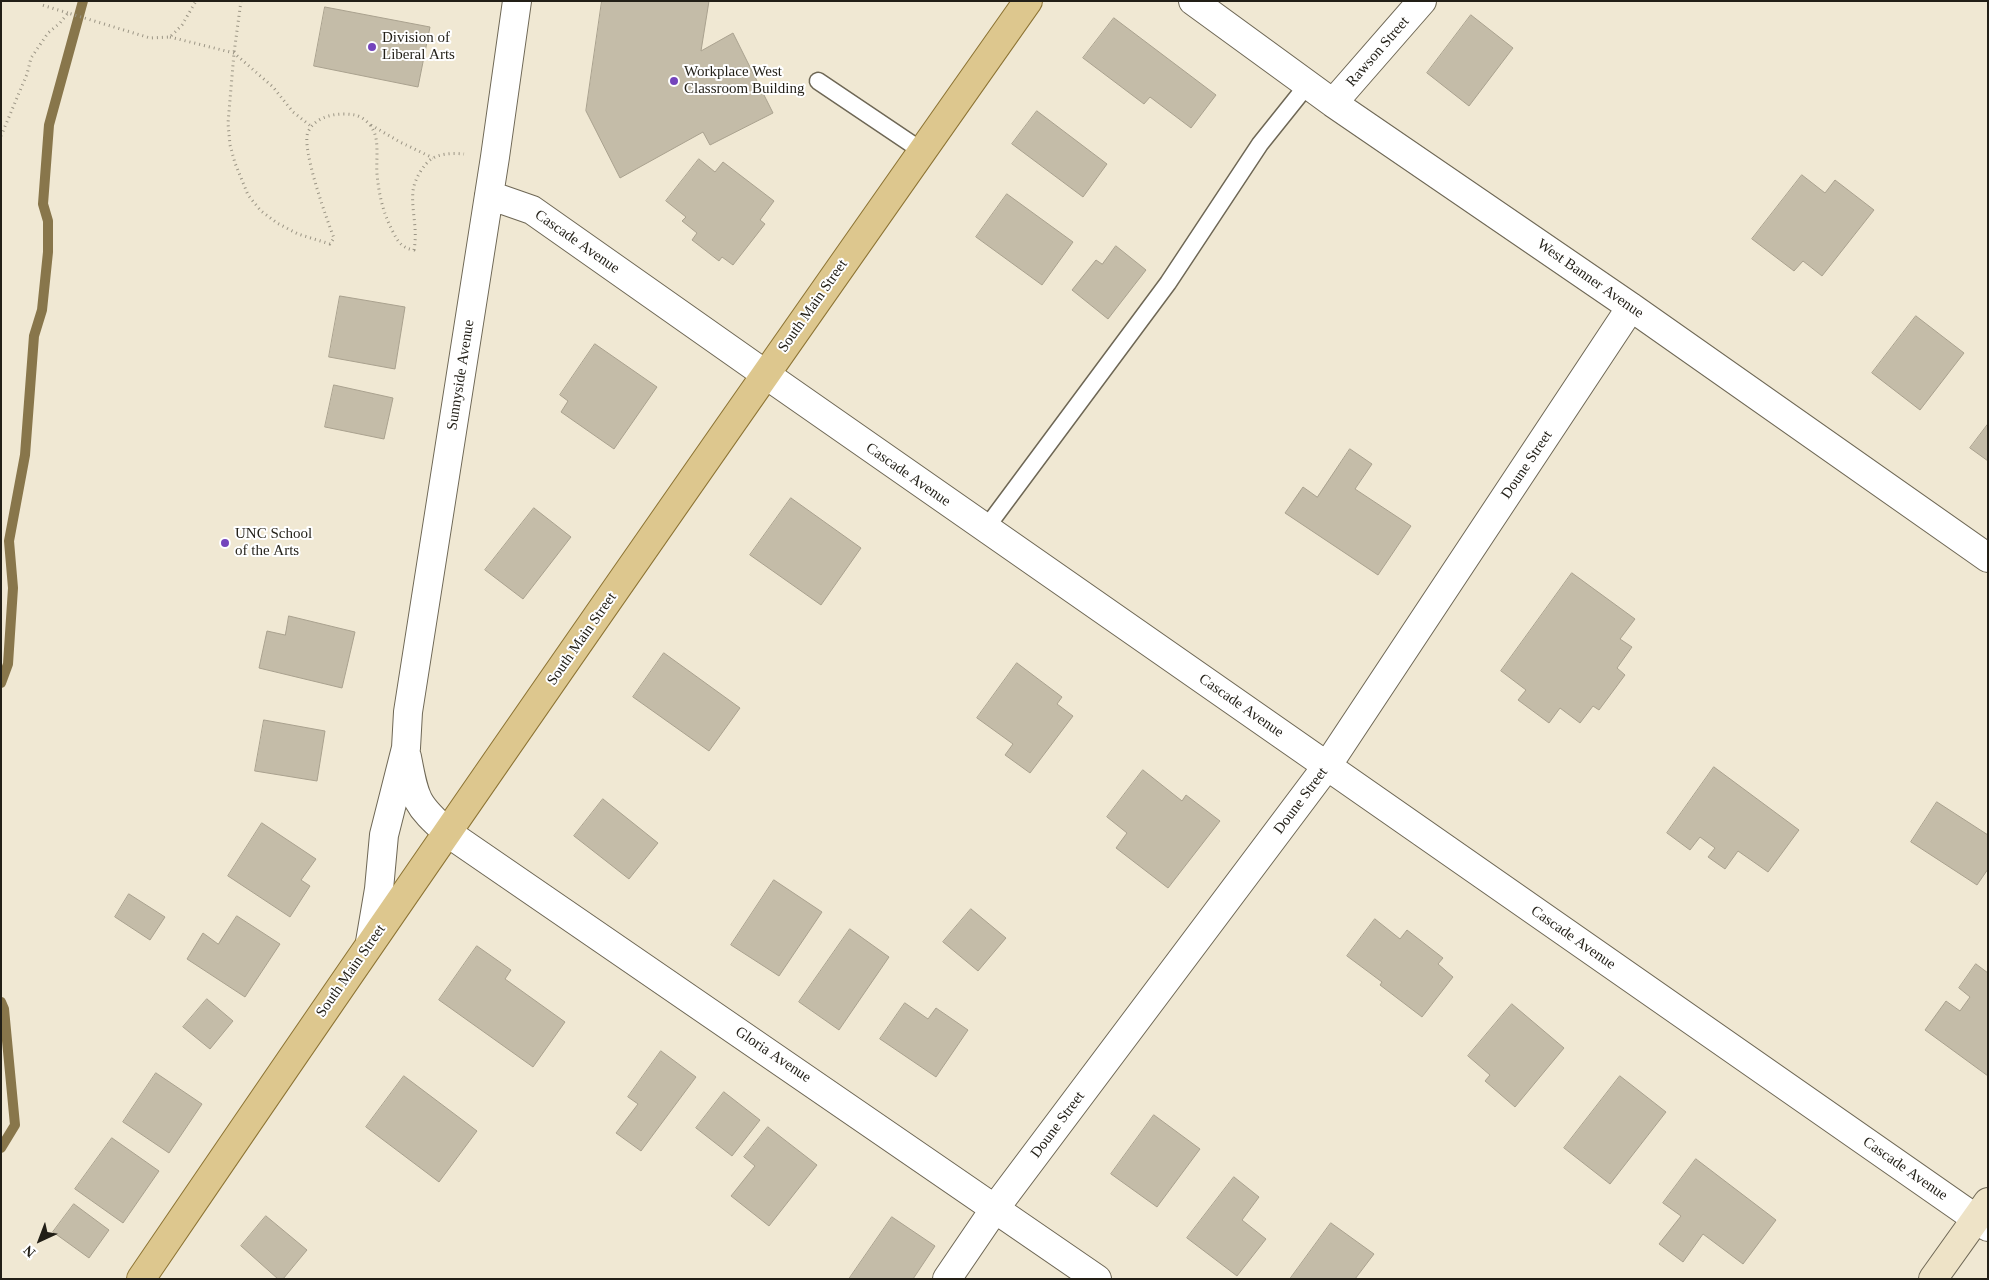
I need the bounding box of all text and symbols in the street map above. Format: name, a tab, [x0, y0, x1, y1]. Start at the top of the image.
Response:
street label: Rawson Street	[1343, 13, 1413, 91]
place label: Division of Liberal Arts	[382, 29, 455, 64]
marker: Division of Liberal Arts	[366, 41, 378, 53]
place label: Workplace West Classroom Building	[684, 63, 804, 98]
marker: Workplace West Classroom Building	[668, 75, 680, 87]
street label: Cascade Avenue	[531, 206, 623, 278]
street label: West Banner Avenue	[1533, 236, 1647, 322]
street label: South Main Street	[774, 256, 852, 356]
street label: Sunnyside Avenue	[443, 318, 479, 432]
street label: Doune Street	[1498, 427, 1556, 503]
street label: Cascade Avenue	[862, 439, 954, 511]
place label: UNC School of the Arts	[235, 525, 312, 560]
marker: UNC School of the Arts	[219, 537, 231, 549]
street label: South Main Street	[543, 589, 621, 689]
street label: Cascade Avenue	[1195, 670, 1287, 742]
street label: Doune Street	[1270, 764, 1332, 838]
street label: Cascade Avenue	[1527, 902, 1619, 974]
street label: South Main Street	[312, 921, 390, 1021]
street label: Gloria Avenue	[732, 1023, 814, 1087]
street label: Doune Street	[1027, 1088, 1089, 1162]
street label: Cascade Avenue	[1859, 1133, 1951, 1205]
north arrow	[15, 1215, 65, 1265]
text: N	[21, 1242, 38, 1260]

